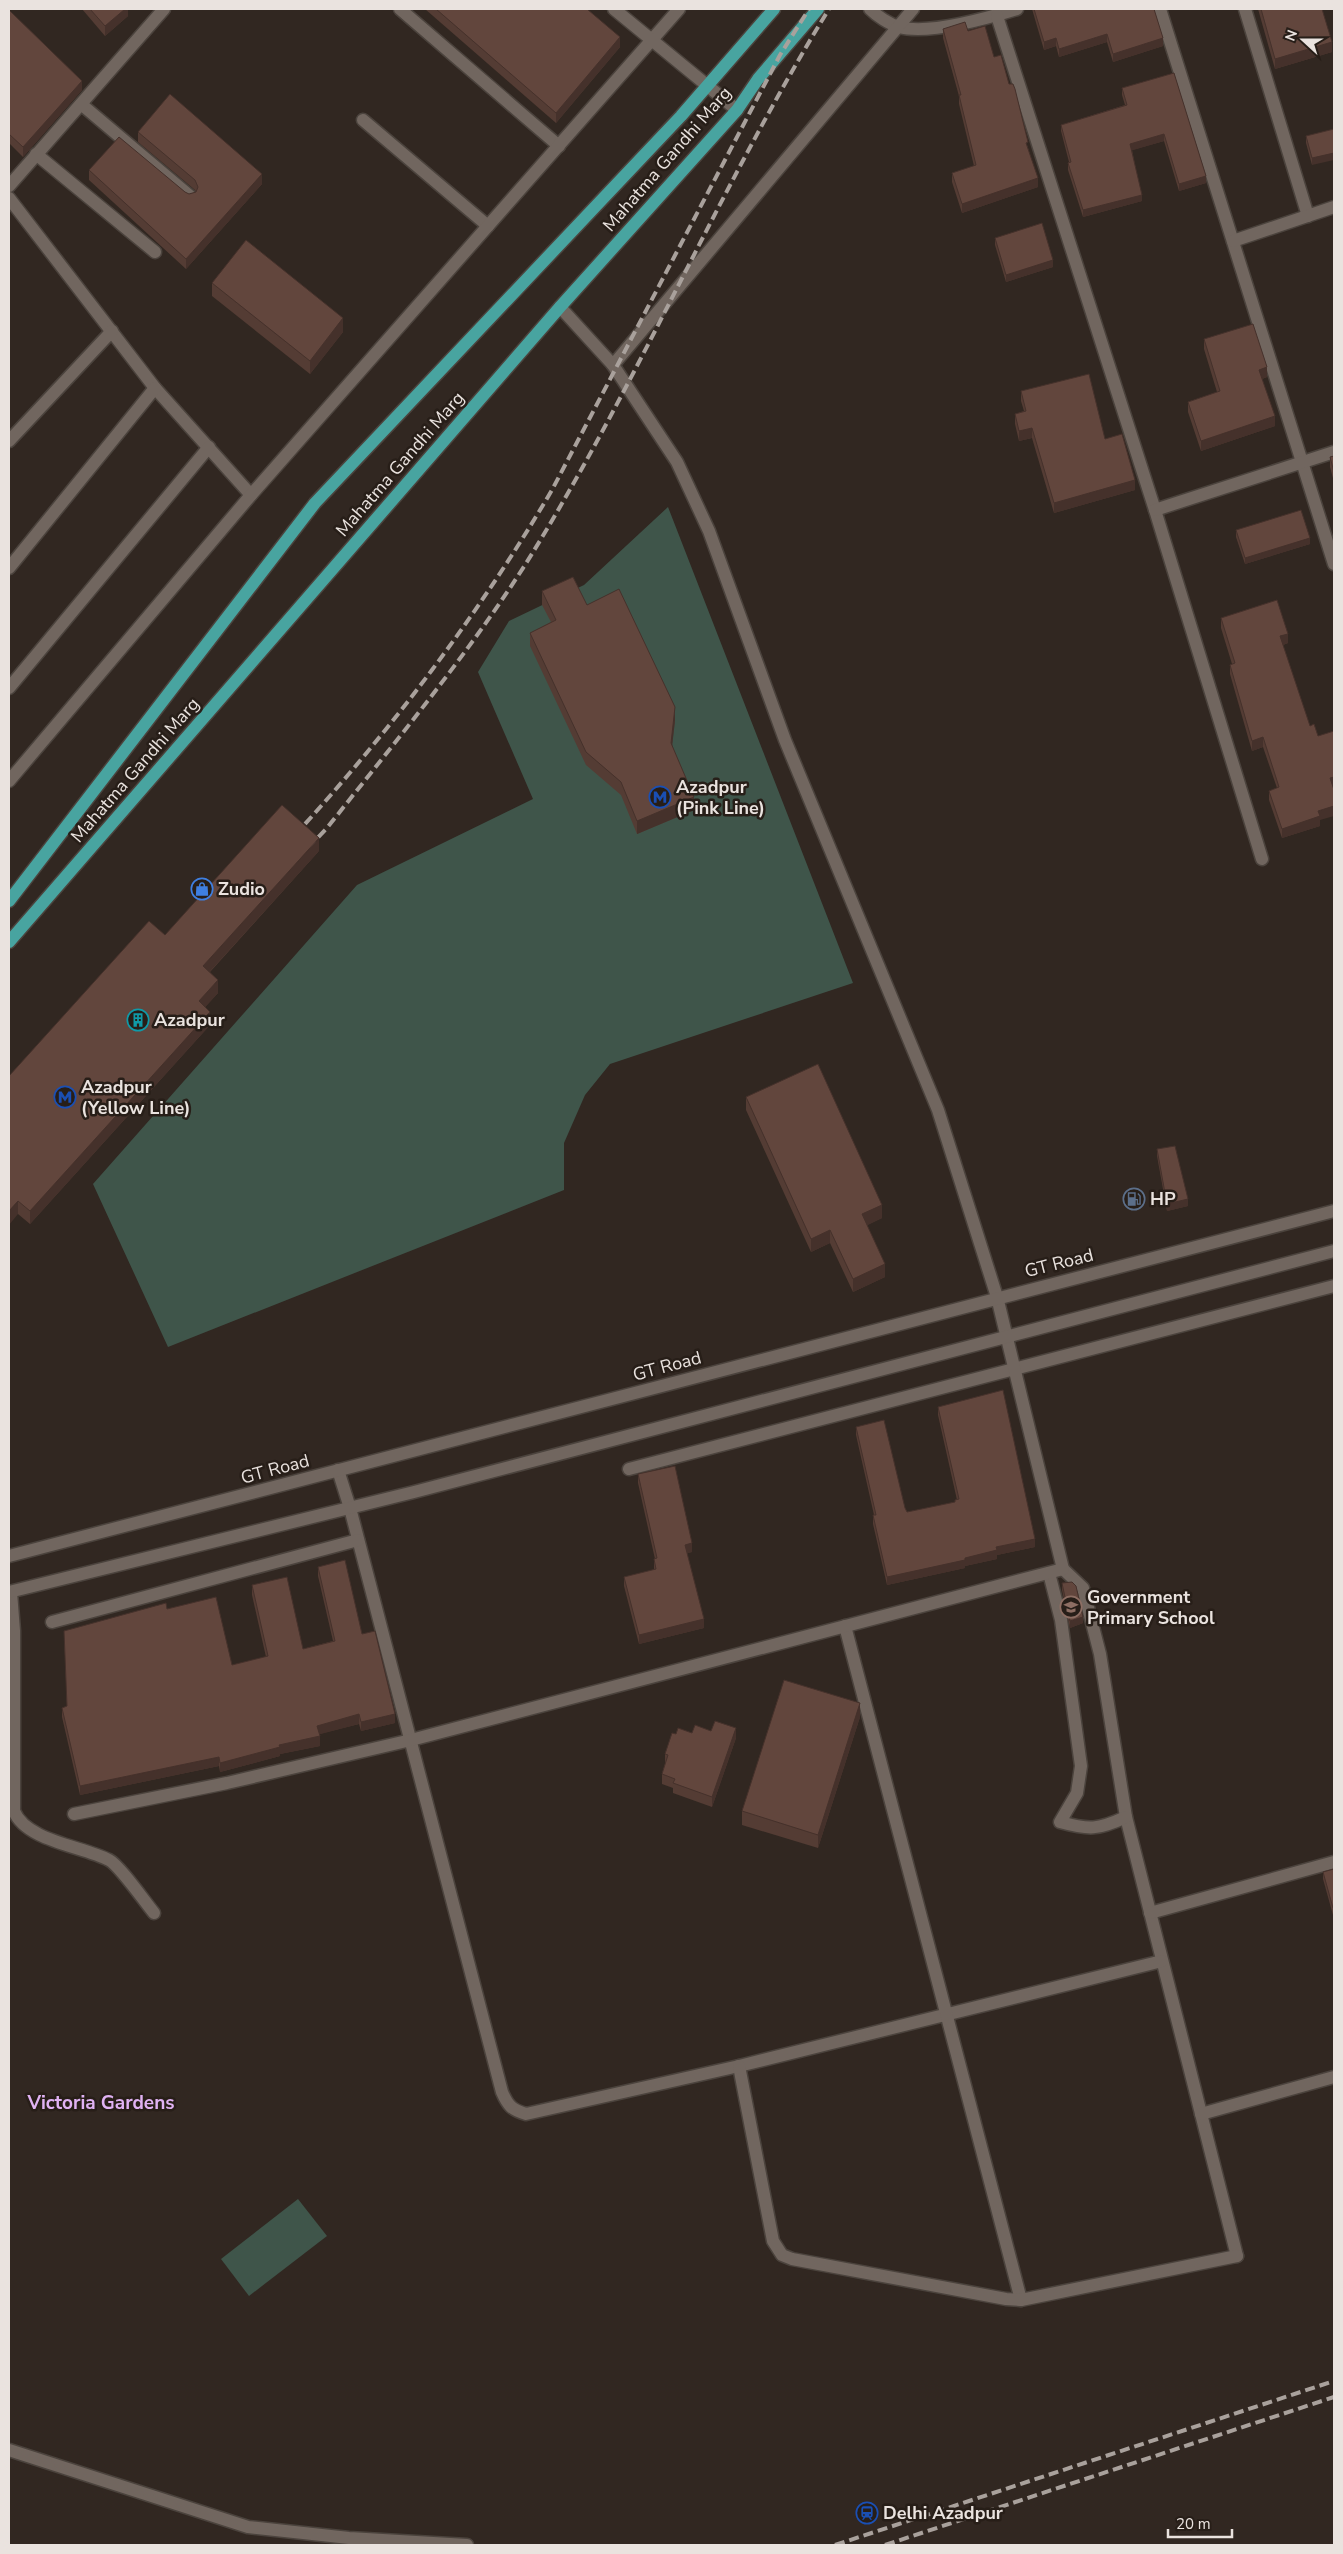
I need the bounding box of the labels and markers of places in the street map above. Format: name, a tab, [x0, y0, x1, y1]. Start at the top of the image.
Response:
place label: Azadpur (Pink Line)	[676, 775, 765, 820]
metro station icon: Azadpur (Pink Line)	[648, 785, 672, 809]
shop icon: Zudio	[190, 877, 214, 901]
place label: Zudio	[218, 877, 265, 901]
building icon: Azadpur	[126, 1008, 150, 1032]
place label: Azadpur	[154, 1008, 225, 1032]
place label: Azadpur (Yellow Line)	[81, 1075, 191, 1120]
metro station icon: Azadpur (Yellow Line)	[53, 1085, 77, 1109]
fuel station icon: HP	[1122, 1187, 1146, 1211]
place label: HP	[1150, 1187, 1176, 1211]
place label: Government Primary School	[1087, 1585, 1215, 1630]
school or university icon: Government Primary School	[1059, 1595, 1083, 1619]
station icon: Delhi Azadpur	[855, 2501, 879, 2525]
place label: Delhi Azadpur	[883, 2501, 1003, 2525]

